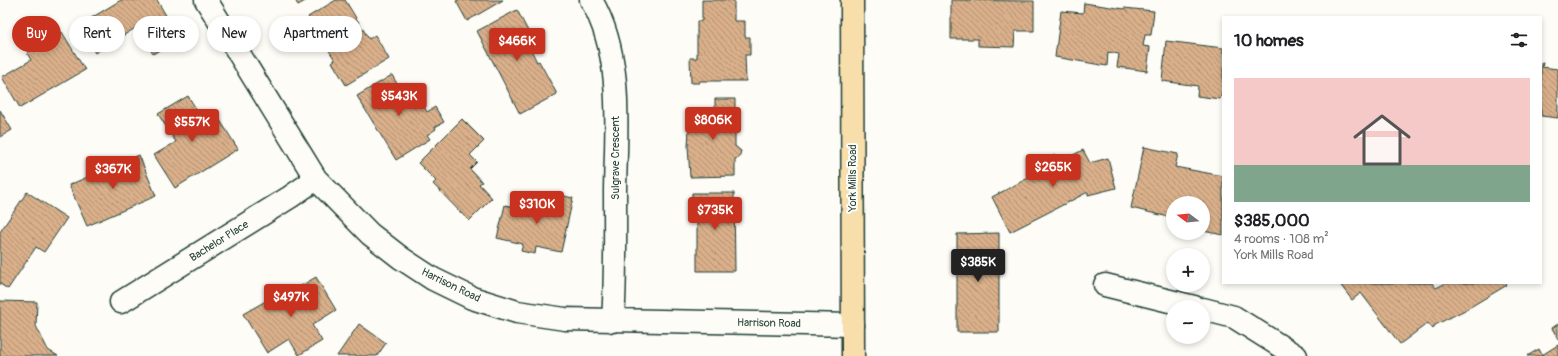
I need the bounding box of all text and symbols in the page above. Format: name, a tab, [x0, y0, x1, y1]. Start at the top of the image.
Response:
chip: Buy	[12, 16, 61, 52]
chip: Rent	[69, 16, 125, 52]
chip: Filters	[133, 16, 199, 52]
chip: New	[207, 16, 261, 52]
chip: Apartment	[269, 16, 362, 52]
pin: $466K	[489, 28, 545, 62]
icon: filters	[1508, 29, 1530, 51]
text: 10 homes	[1234, 30, 1304, 51]
text: $466K	[498, 33, 536, 49]
pin: $543K	[371, 83, 427, 117]
text: $543K	[381, 88, 417, 104]
icon: home	[1346, 104, 1418, 176]
pin: $806K	[685, 107, 741, 141]
pin: $557K	[164, 109, 220, 143]
text: $806K	[694, 112, 732, 128]
text: $557K	[174, 114, 210, 130]
street label: Sulgrave Crescent	[609, 115, 622, 200]
street label: York Mills Road	[846, 144, 859, 213]
pin: $265K	[1025, 154, 1081, 188]
pin: $367K	[85, 156, 141, 190]
text: $265K	[1035, 159, 1071, 175]
text: $367K	[95, 161, 131, 177]
pin: $310K	[509, 191, 565, 225]
text: $310K	[519, 196, 555, 212]
north arrow	[1166, 196, 1210, 240]
map controls	[1166, 196, 1210, 344]
pin: $735K	[687, 197, 743, 231]
text: $735K	[697, 202, 733, 218]
text: $385,000	[1234, 210, 1310, 231]
street label: Bachelor Place	[187, 217, 251, 264]
text: 4 rooms · 108 m²	[1234, 231, 1329, 247]
text: York Mills Road	[1234, 247, 1314, 263]
button: +	[1166, 248, 1210, 292]
pin: $385K	[950, 249, 1006, 283]
text: $385K	[960, 254, 996, 270]
street label: Harrison Road	[419, 265, 483, 305]
pin: $497K	[263, 284, 319, 318]
text: $497K	[273, 289, 309, 305]
button: −	[1166, 300, 1210, 344]
street label: Harrison Road	[737, 316, 801, 330]

